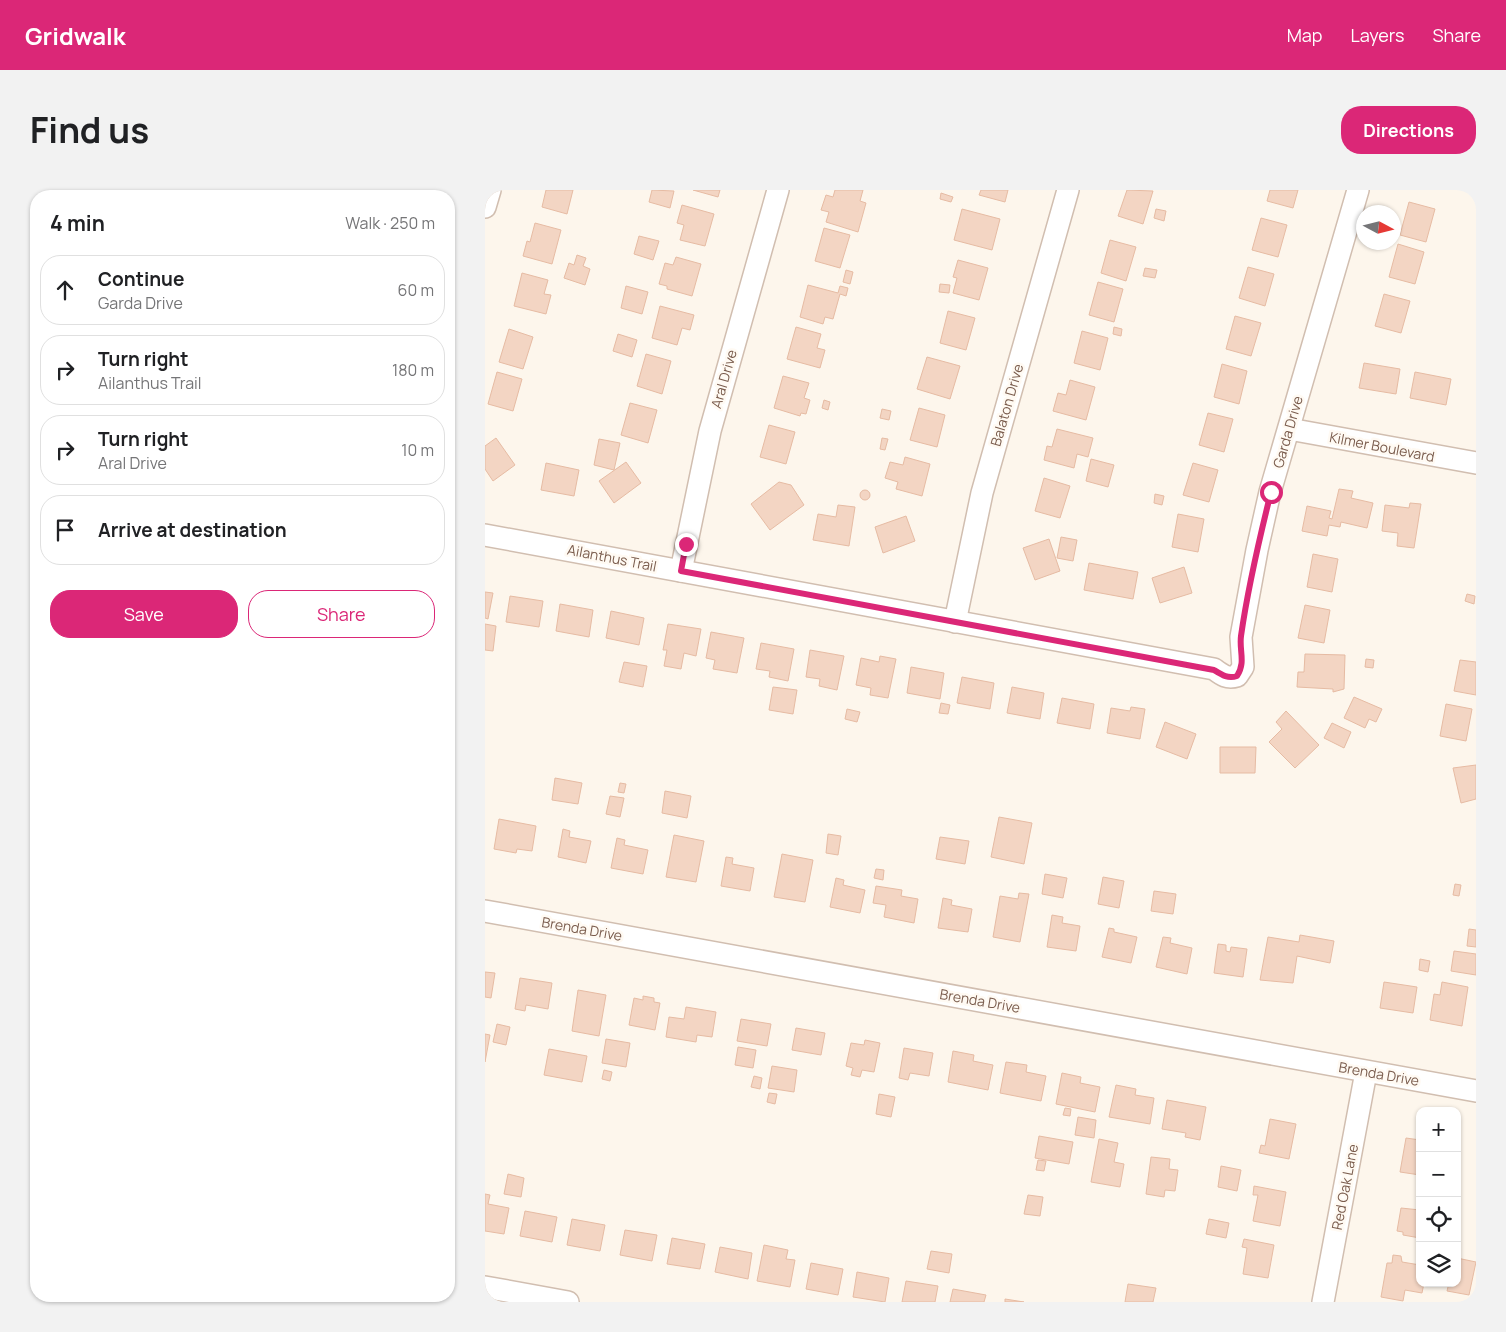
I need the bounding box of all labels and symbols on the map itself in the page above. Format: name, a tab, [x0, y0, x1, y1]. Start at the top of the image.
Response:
north arrow	[1356, 205, 1401, 250]
street label: Aral Drive	[706, 347, 741, 410]
street label: Balaton Drive	[986, 361, 1027, 448]
street label: Garda Drive	[1268, 394, 1307, 470]
street label: Kilmer Boulevard	[1328, 427, 1436, 466]
route start	[1260, 481, 1283, 504]
route end	[675, 533, 698, 556]
street label: Ailanthus Trail	[566, 540, 658, 575]
street label: Brenda Drive	[540, 912, 624, 945]
street label: Brenda Drive	[938, 984, 1022, 1017]
street label: Brenda Drive	[1337, 1057, 1421, 1090]
street label: Red Oak Lane	[1327, 1142, 1362, 1231]

